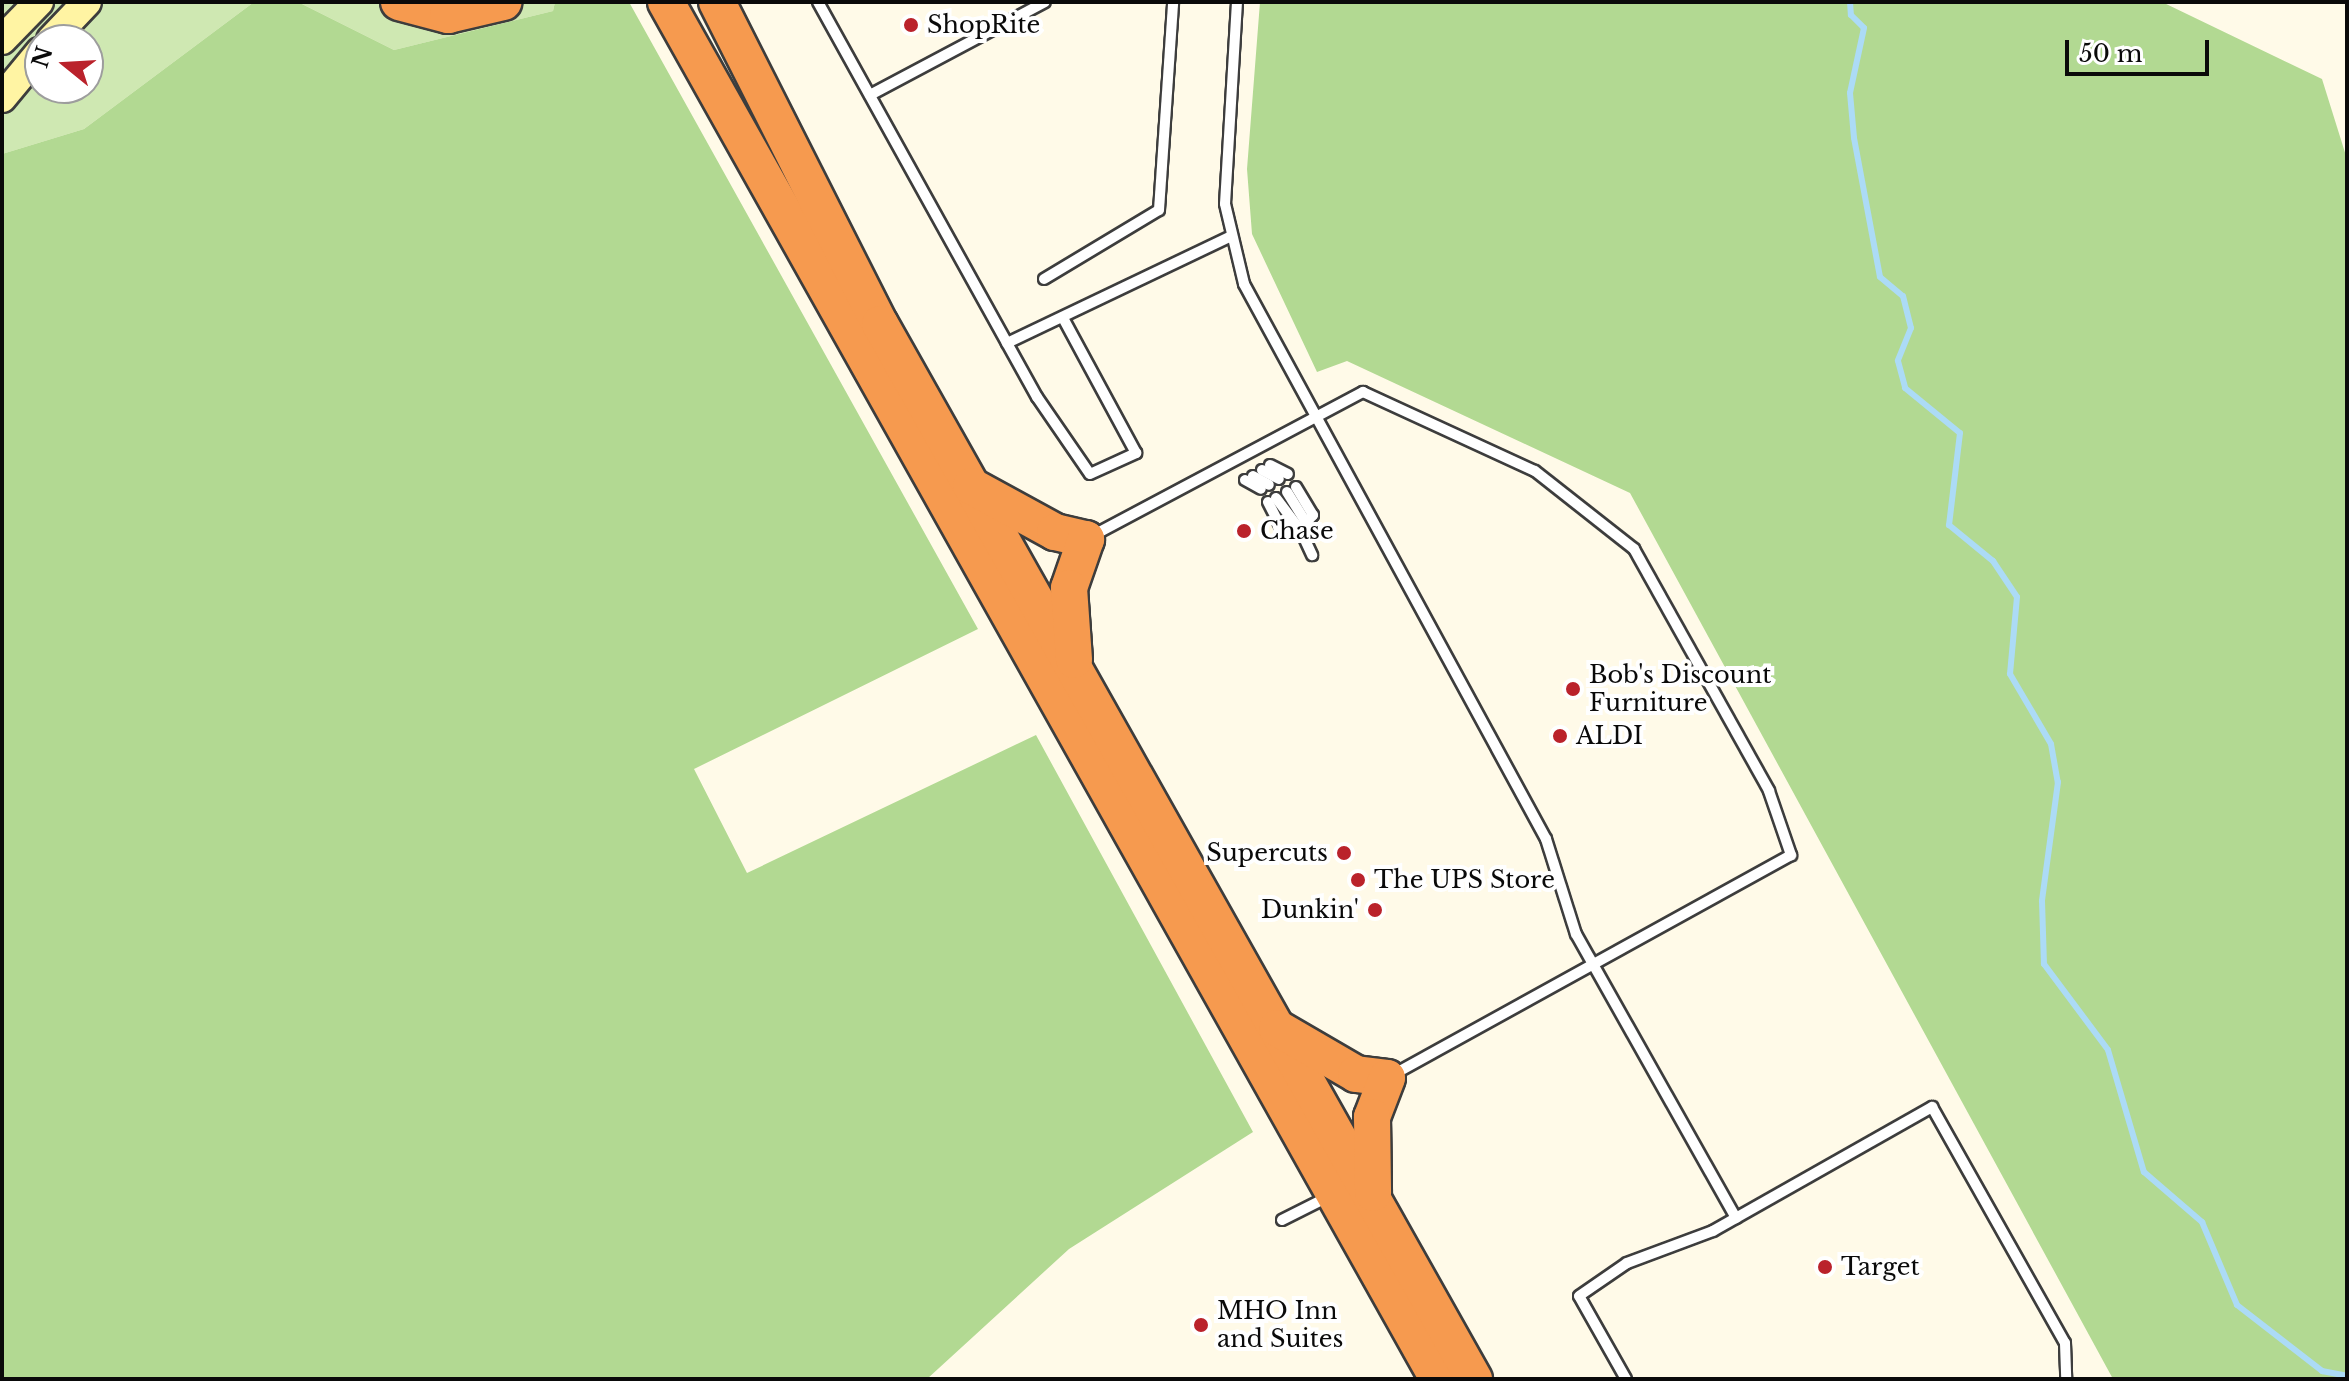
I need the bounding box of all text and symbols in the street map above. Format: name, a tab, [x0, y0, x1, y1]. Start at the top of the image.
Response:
place label: ShopRite	[927, 11, 1040, 39]
marker: ShopRite	[902, 16, 920, 34]
north arrow	[24, 24, 104, 104]
scale bar	[2069, 24, 2213, 74]
text: 50 m	[2079, 39, 2142, 68]
text: N	[27, 43, 59, 71]
place label: Chase	[1260, 517, 1334, 545]
marker: Chase	[1235, 522, 1253, 540]
place label: Bob's Discount Furniture	[1589, 661, 1771, 717]
marker: Bob's Discount Furniture	[1564, 680, 1582, 698]
place label: ALDI	[1576, 722, 1643, 750]
marker: ALDI	[1551, 727, 1569, 745]
place label: Supercuts	[1206, 839, 1328, 867]
marker: Supercuts	[1335, 844, 1353, 862]
place label: The UPS Store	[1374, 866, 1555, 894]
marker: The UPS Store	[1349, 871, 1367, 889]
place label: Dunkin'	[1261, 896, 1359, 924]
marker: Dunkin'	[1366, 901, 1384, 919]
place label: Target	[1841, 1253, 1920, 1281]
marker: Target	[1816, 1258, 1834, 1276]
place label: MHO Inn and Suites	[1217, 1297, 1343, 1353]
marker: MHO Inn and Suites	[1192, 1316, 1210, 1334]

